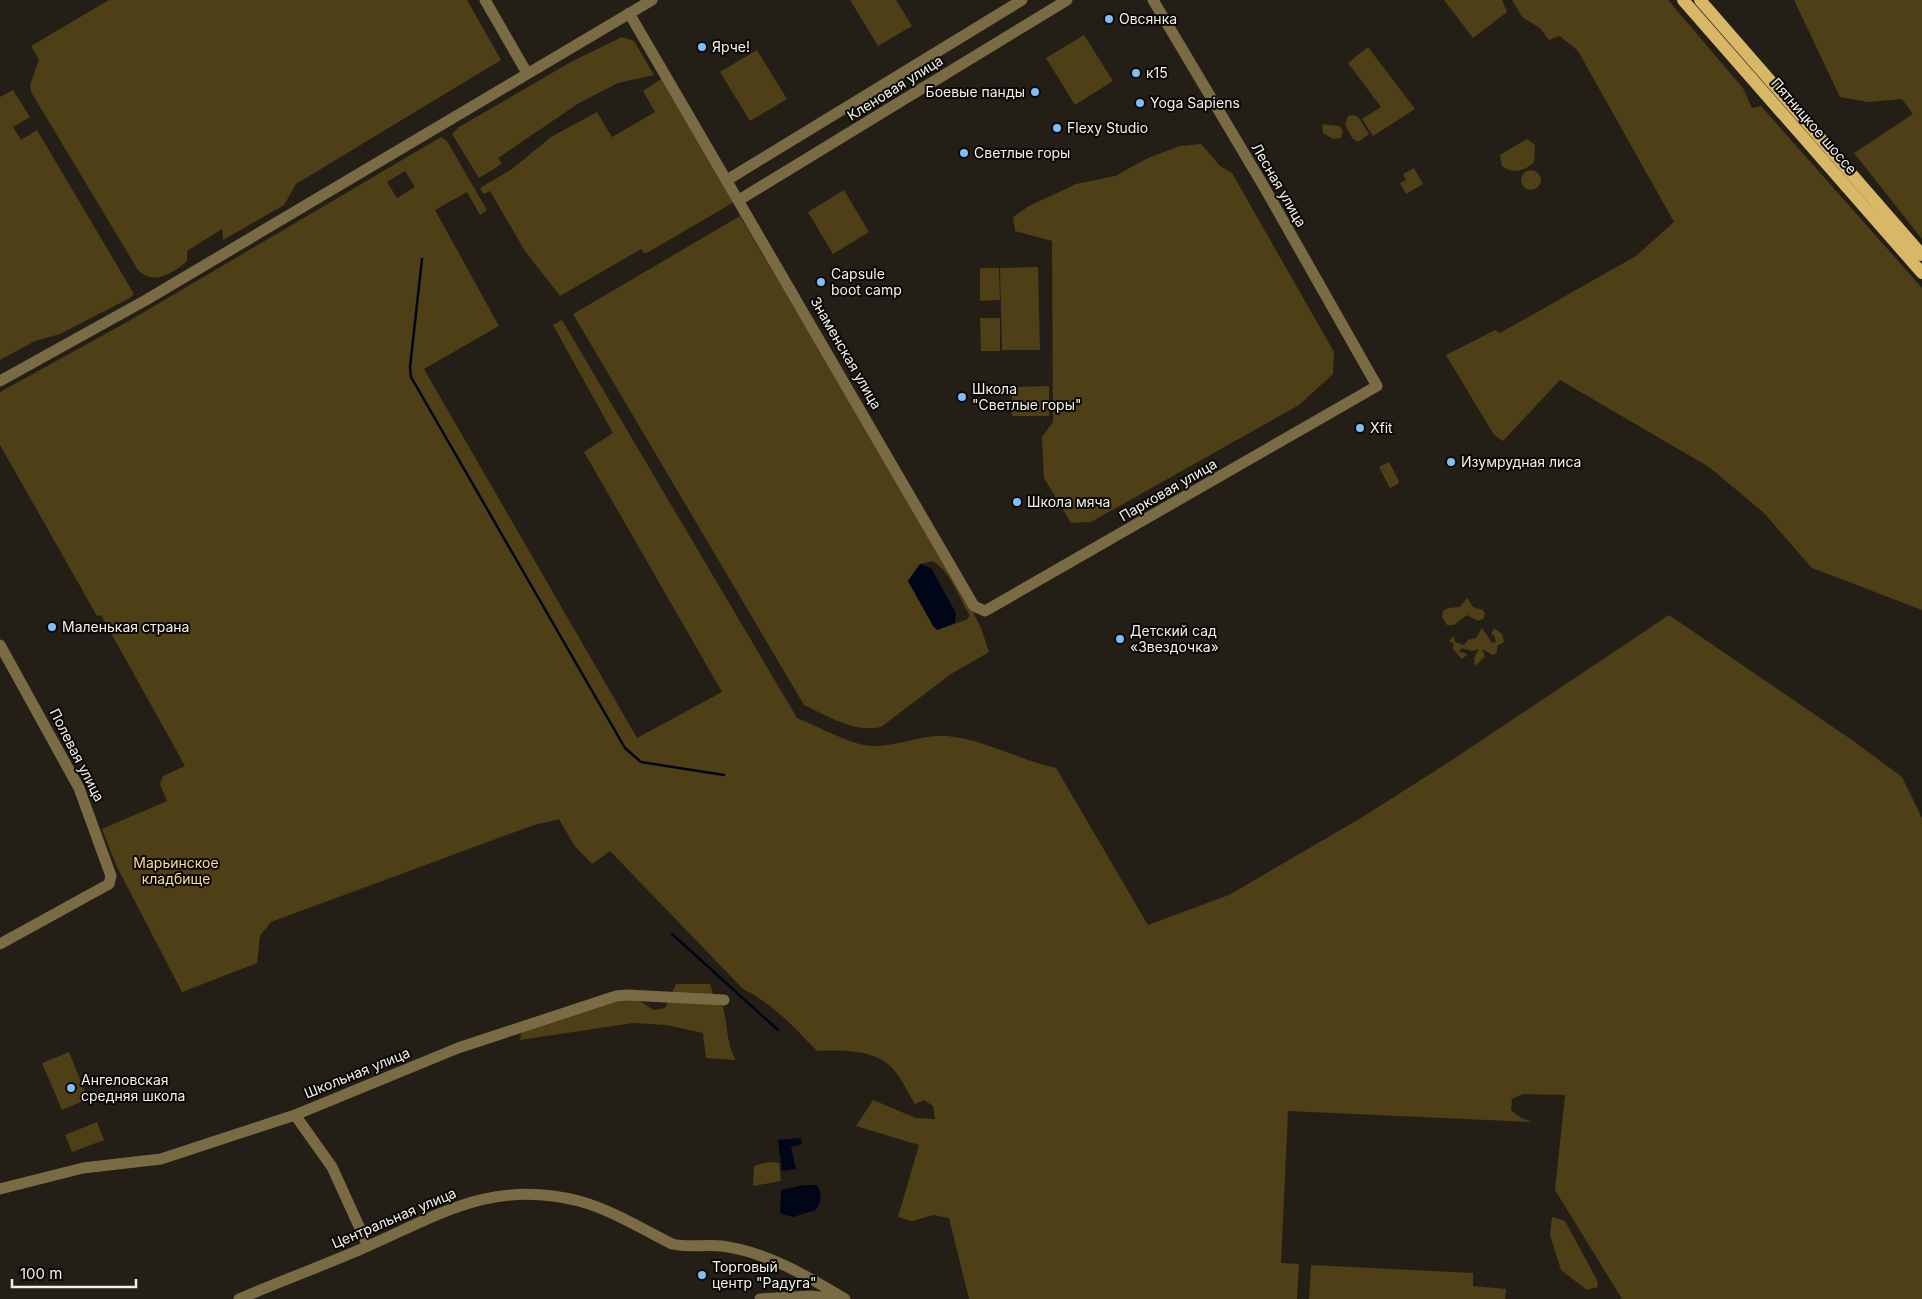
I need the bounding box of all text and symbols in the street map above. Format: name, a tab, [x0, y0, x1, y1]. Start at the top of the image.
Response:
place label: Овсянка	[1119, 10, 1177, 27]
marker: Овсянка	[1103, 13, 1115, 25]
place label: Ярче!	[712, 38, 750, 55]
marker: Ярче!	[696, 41, 708, 53]
street label: Кленовая улица	[844, 51, 946, 124]
place label: к15	[1146, 64, 1168, 81]
marker: к15	[1130, 67, 1142, 79]
street label: Пятницкое шоссе	[1768, 74, 1861, 177]
place label: Боевые панды	[926, 83, 1025, 100]
marker: Боевые панды	[1029, 86, 1041, 98]
place label: Yoga Sapiens	[1150, 94, 1240, 111]
marker: Yoga Sapiens	[1134, 97, 1146, 109]
place label: Flexy Studio	[1067, 119, 1148, 136]
marker: Flexy Studio	[1051, 122, 1063, 134]
street label: Лесная улица	[1249, 140, 1310, 230]
place label: Светлые горы	[974, 144, 1070, 161]
marker: Светлые горы	[958, 147, 970, 159]
place label: Capsule boot camp	[831, 265, 902, 298]
marker: Capsule boot camp	[815, 276, 827, 288]
street label: Знаменская улица	[807, 294, 886, 412]
place label: Школа "Светлые горы"	[972, 380, 1081, 413]
marker: Школа "Светлые горы"	[956, 391, 968, 403]
place label: Xfit	[1370, 419, 1393, 436]
marker: Xfit	[1354, 422, 1366, 434]
place label: Изумрудная лиса	[1461, 453, 1581, 470]
street label: Парковая улица	[1116, 455, 1220, 524]
marker: Изумрудная лиса	[1445, 456, 1457, 468]
place label: Школа мяча	[1027, 493, 1110, 510]
marker: Школа мяча	[1011, 496, 1023, 508]
place label: Маленькая страна	[62, 618, 189, 635]
marker: Маленькая страна	[46, 621, 58, 633]
place label: Детский сад «Звездочка»	[1130, 622, 1219, 655]
marker: Детский сад «Звездочка»	[1114, 633, 1126, 645]
street label: Полевая улица	[47, 705, 108, 804]
park label: Марьинское кладбище	[133, 854, 219, 887]
street label: Школьная улица	[301, 1044, 412, 1102]
place label: Ангеловская средняя школа	[81, 1071, 185, 1104]
marker: Ангеловская средняя школа	[65, 1082, 77, 1094]
street label: Центральная улица	[329, 1184, 458, 1251]
scale bar	[12, 1256, 136, 1288]
place label: Торговый центр "Радуга"	[712, 1258, 817, 1291]
text: 100 m	[20, 1264, 62, 1283]
marker: Торговый центр "Радуга"	[696, 1269, 708, 1281]

